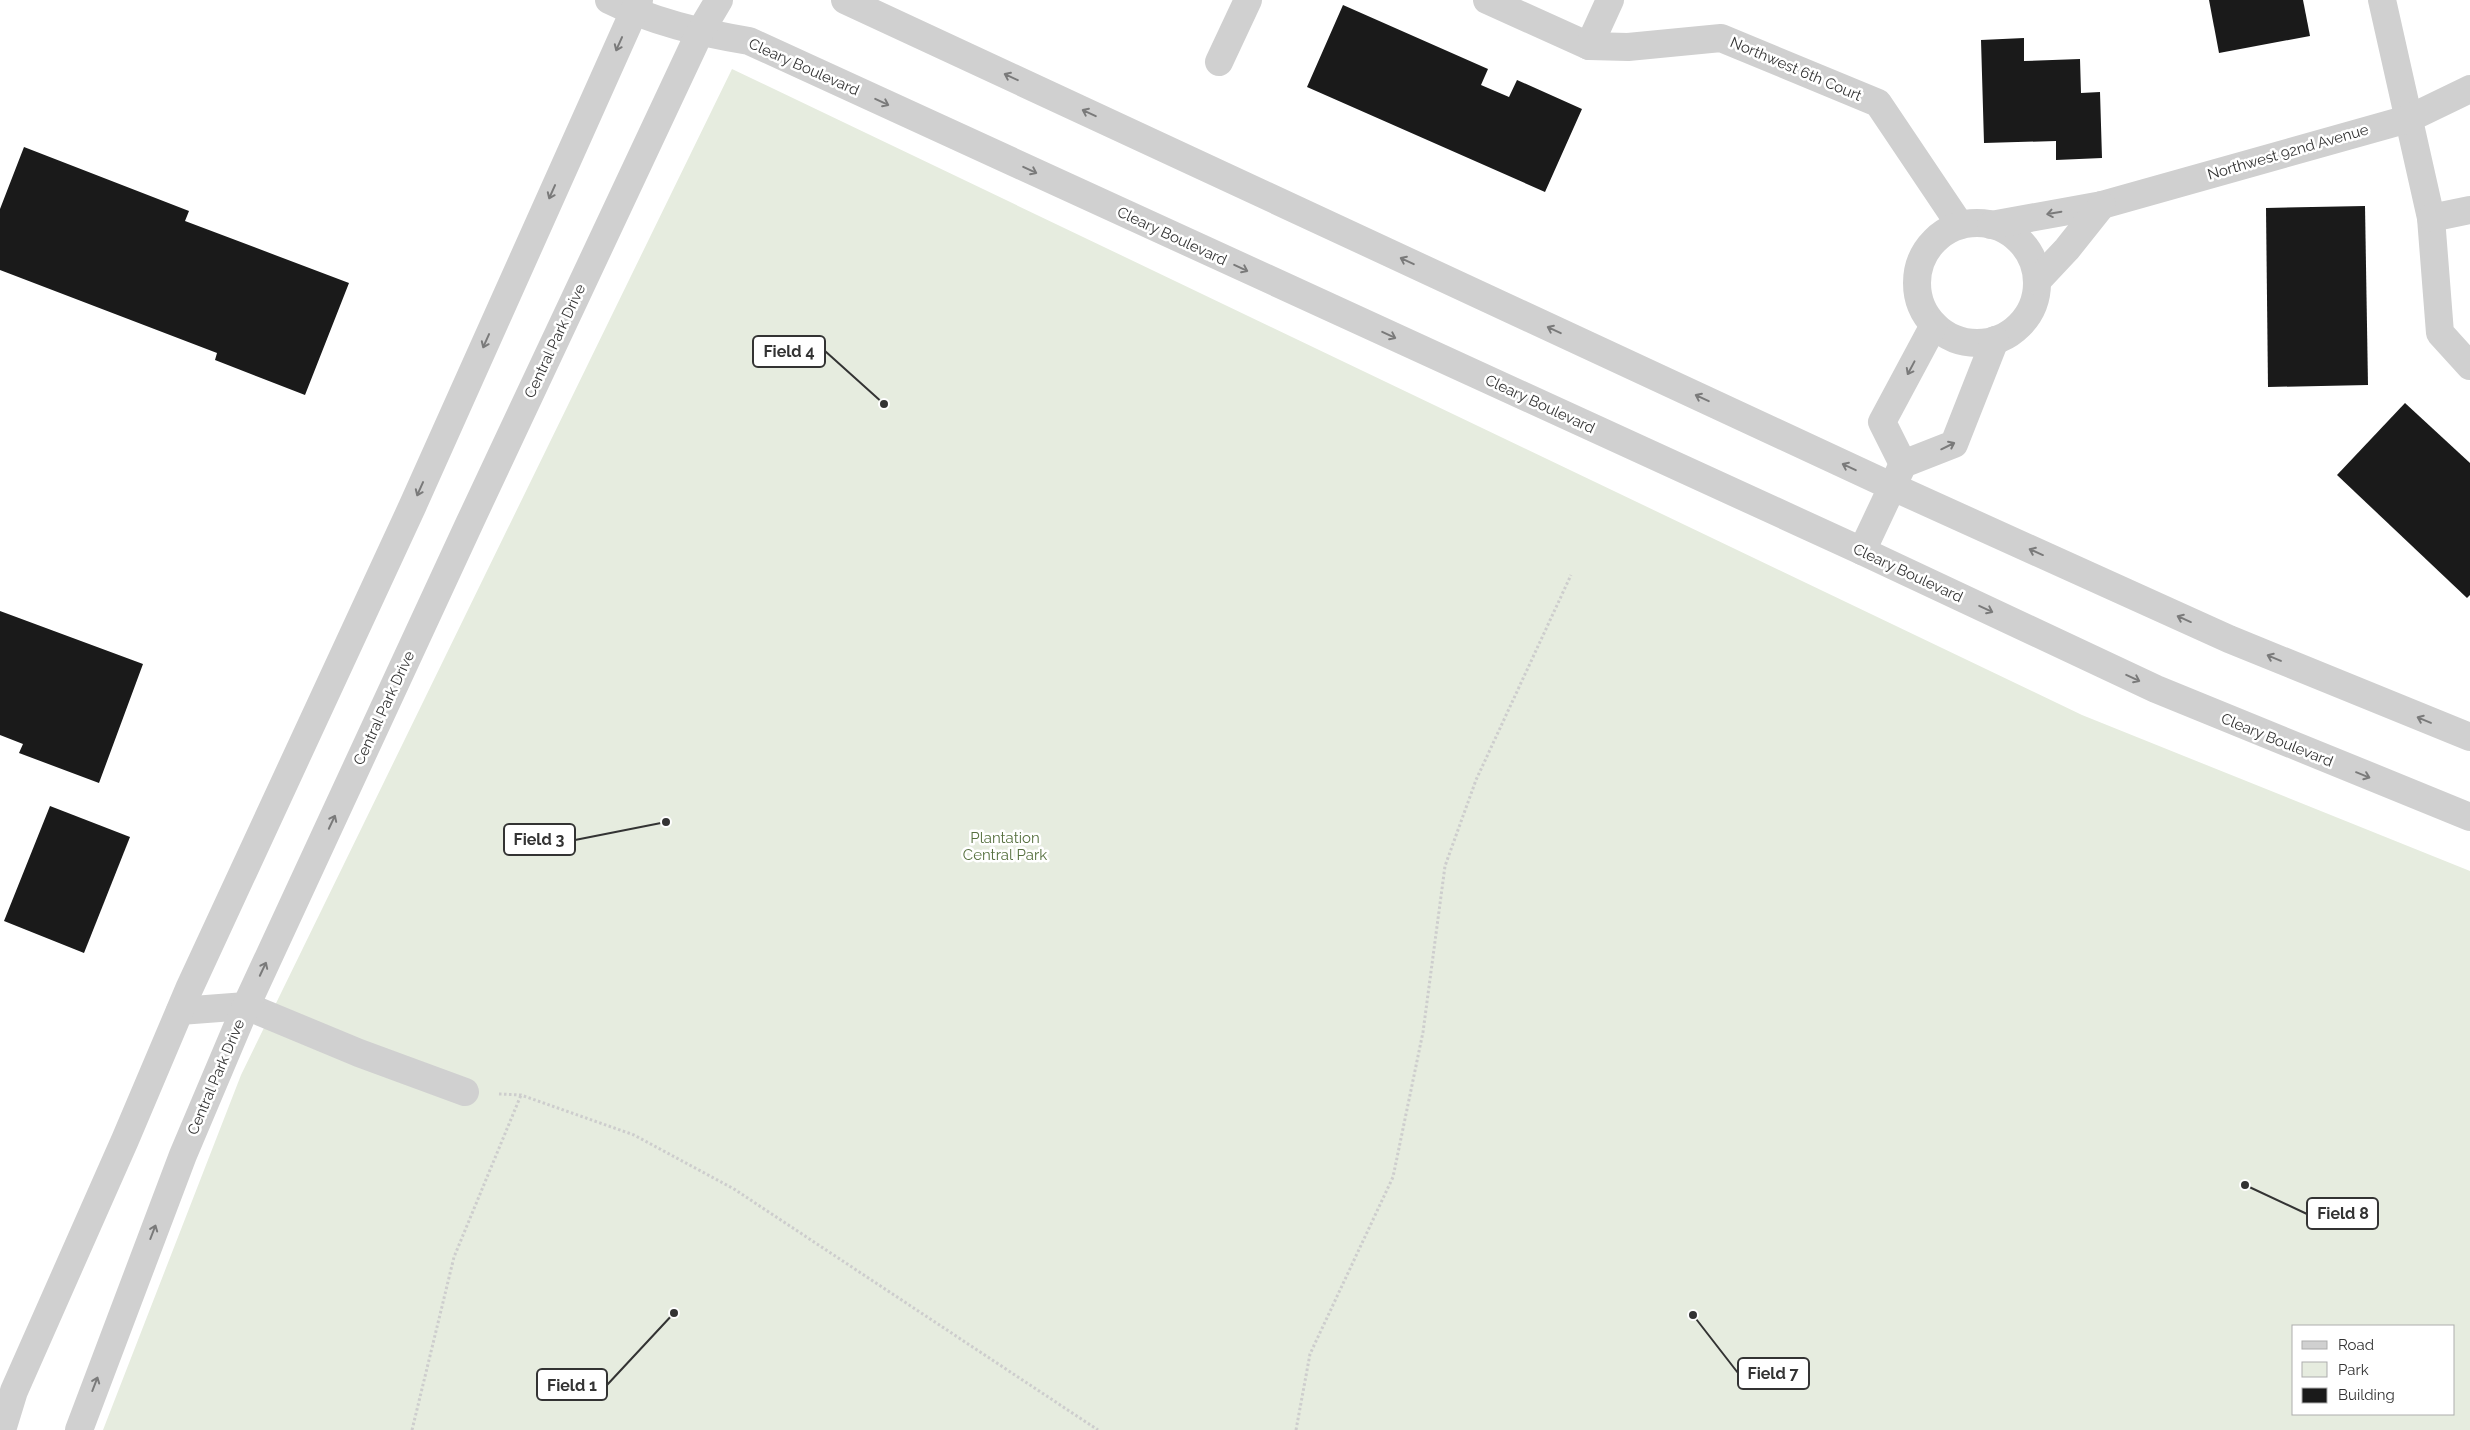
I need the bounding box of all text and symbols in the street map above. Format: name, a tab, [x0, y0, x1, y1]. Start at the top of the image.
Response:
street label: Northwest 6th Court	[1728, 33, 1864, 105]
street label: Cleary Boulevard	[746, 35, 862, 99]
one-way arrow	[613, 36, 623, 51]
one-way arrow	[1004, 72, 1019, 81]
one-way arrow	[874, 98, 889, 108]
one-way arrow	[1082, 108, 1097, 118]
street label: Northwest 92nd Avenue	[2205, 120, 2371, 184]
one-way arrow	[1022, 166, 1037, 176]
one-way arrow	[547, 184, 557, 199]
street label: Cleary Boulevard	[1114, 203, 1230, 269]
one-way arrow	[2047, 209, 2063, 219]
one-way arrow	[1400, 256, 1415, 266]
one-way arrow	[1233, 263, 1248, 273]
street label: Central Park Drive	[521, 281, 589, 401]
one-way arrow	[1547, 324, 1562, 334]
one-way arrow	[1381, 331, 1396, 340]
one-way arrow	[481, 333, 491, 348]
callout: Field 4	[753, 336, 825, 367]
text: Field 4	[763, 342, 815, 361]
one-way arrow	[1906, 360, 1915, 375]
street label: Cleary Boulevard	[1482, 371, 1598, 437]
one-way arrow	[1695, 393, 1710, 403]
one-way arrow	[1940, 441, 1955, 451]
one-way arrow	[1842, 461, 1857, 471]
one-way arrow	[415, 481, 425, 496]
street label: Cleary Boulevard	[1850, 540, 1966, 606]
one-way arrow	[2029, 547, 2044, 556]
one-way arrow	[1978, 605, 1993, 615]
one-way arrow	[2177, 614, 2192, 623]
street label: Central Park Drive	[350, 648, 418, 768]
one-way arrow	[2267, 653, 2282, 662]
one-way arrow	[2125, 674, 2140, 684]
street label: Cleary Boulevard	[2218, 709, 2336, 771]
one-way arrow	[2417, 715, 2433, 724]
one-way arrow	[2355, 771, 2370, 781]
one-way arrow	[327, 815, 337, 830]
callout: Field 3	[504, 824, 575, 855]
park label: Plantation Central Park	[963, 829, 1047, 864]
text: Field 3	[513, 830, 565, 849]
one-way arrow	[259, 962, 269, 977]
street label: Central Park Drive	[184, 1016, 249, 1138]
callout: Field 8	[2307, 1198, 2378, 1229]
text: Field 8	[2317, 1204, 2369, 1223]
one-way arrow	[149, 1225, 159, 1240]
legend	[2292, 1325, 2455, 1415]
text: Road	[2338, 1336, 2374, 1354]
callout: Field 7	[1738, 1358, 1809, 1389]
text: Park	[2338, 1361, 2369, 1379]
text: Field 7	[1747, 1364, 1799, 1383]
callout: Field 1	[537, 1369, 607, 1400]
text: Field 1	[547, 1376, 597, 1395]
one-way arrow	[91, 1377, 100, 1392]
text: Building	[2338, 1386, 2395, 1404]

